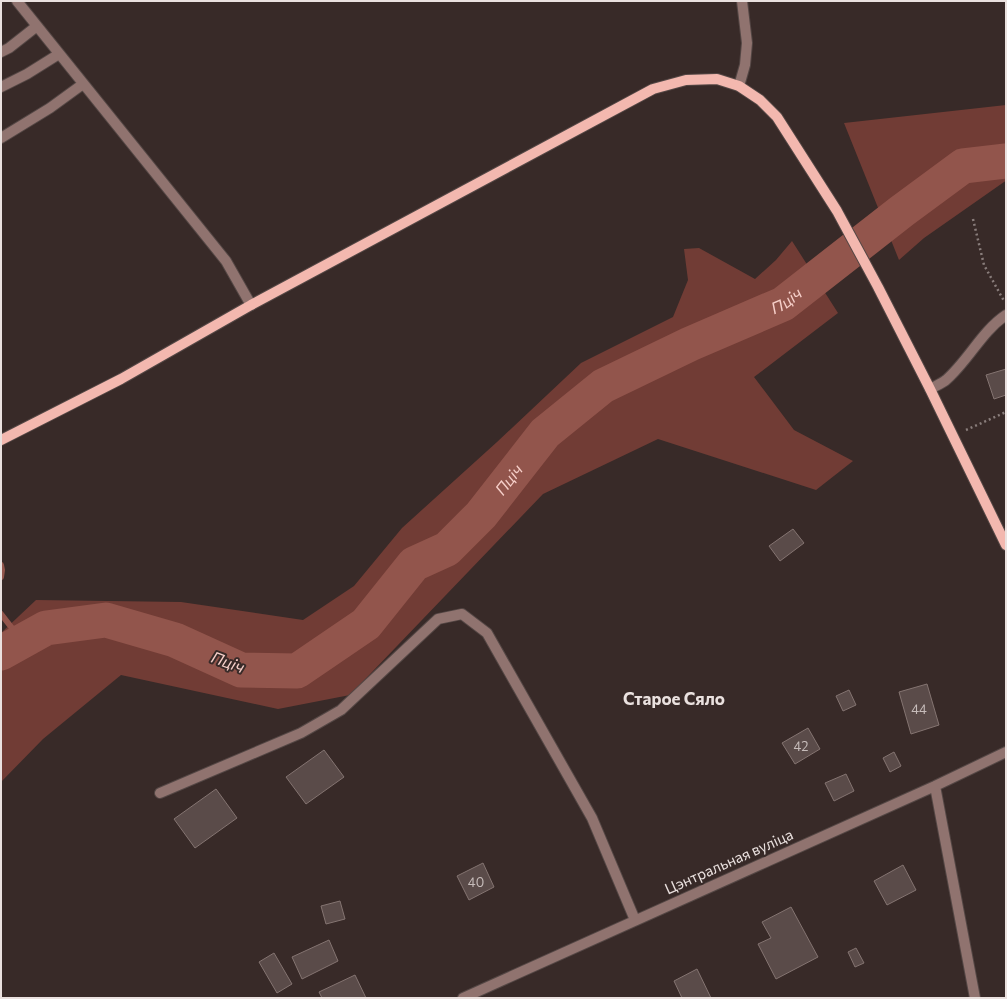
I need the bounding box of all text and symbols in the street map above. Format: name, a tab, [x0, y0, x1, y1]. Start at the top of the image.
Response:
water label: Пціч	[768, 283, 806, 317]
water label: Пціч	[490, 460, 527, 498]
water label: Пціч	[209, 647, 248, 676]
district label: Старое Сяло	[623, 688, 725, 709]
house number: 44	[911, 701, 927, 717]
house number: 42	[794, 738, 808, 754]
street label: Цэнтральная вуліца	[662, 825, 796, 898]
house number: 40	[468, 874, 484, 890]

